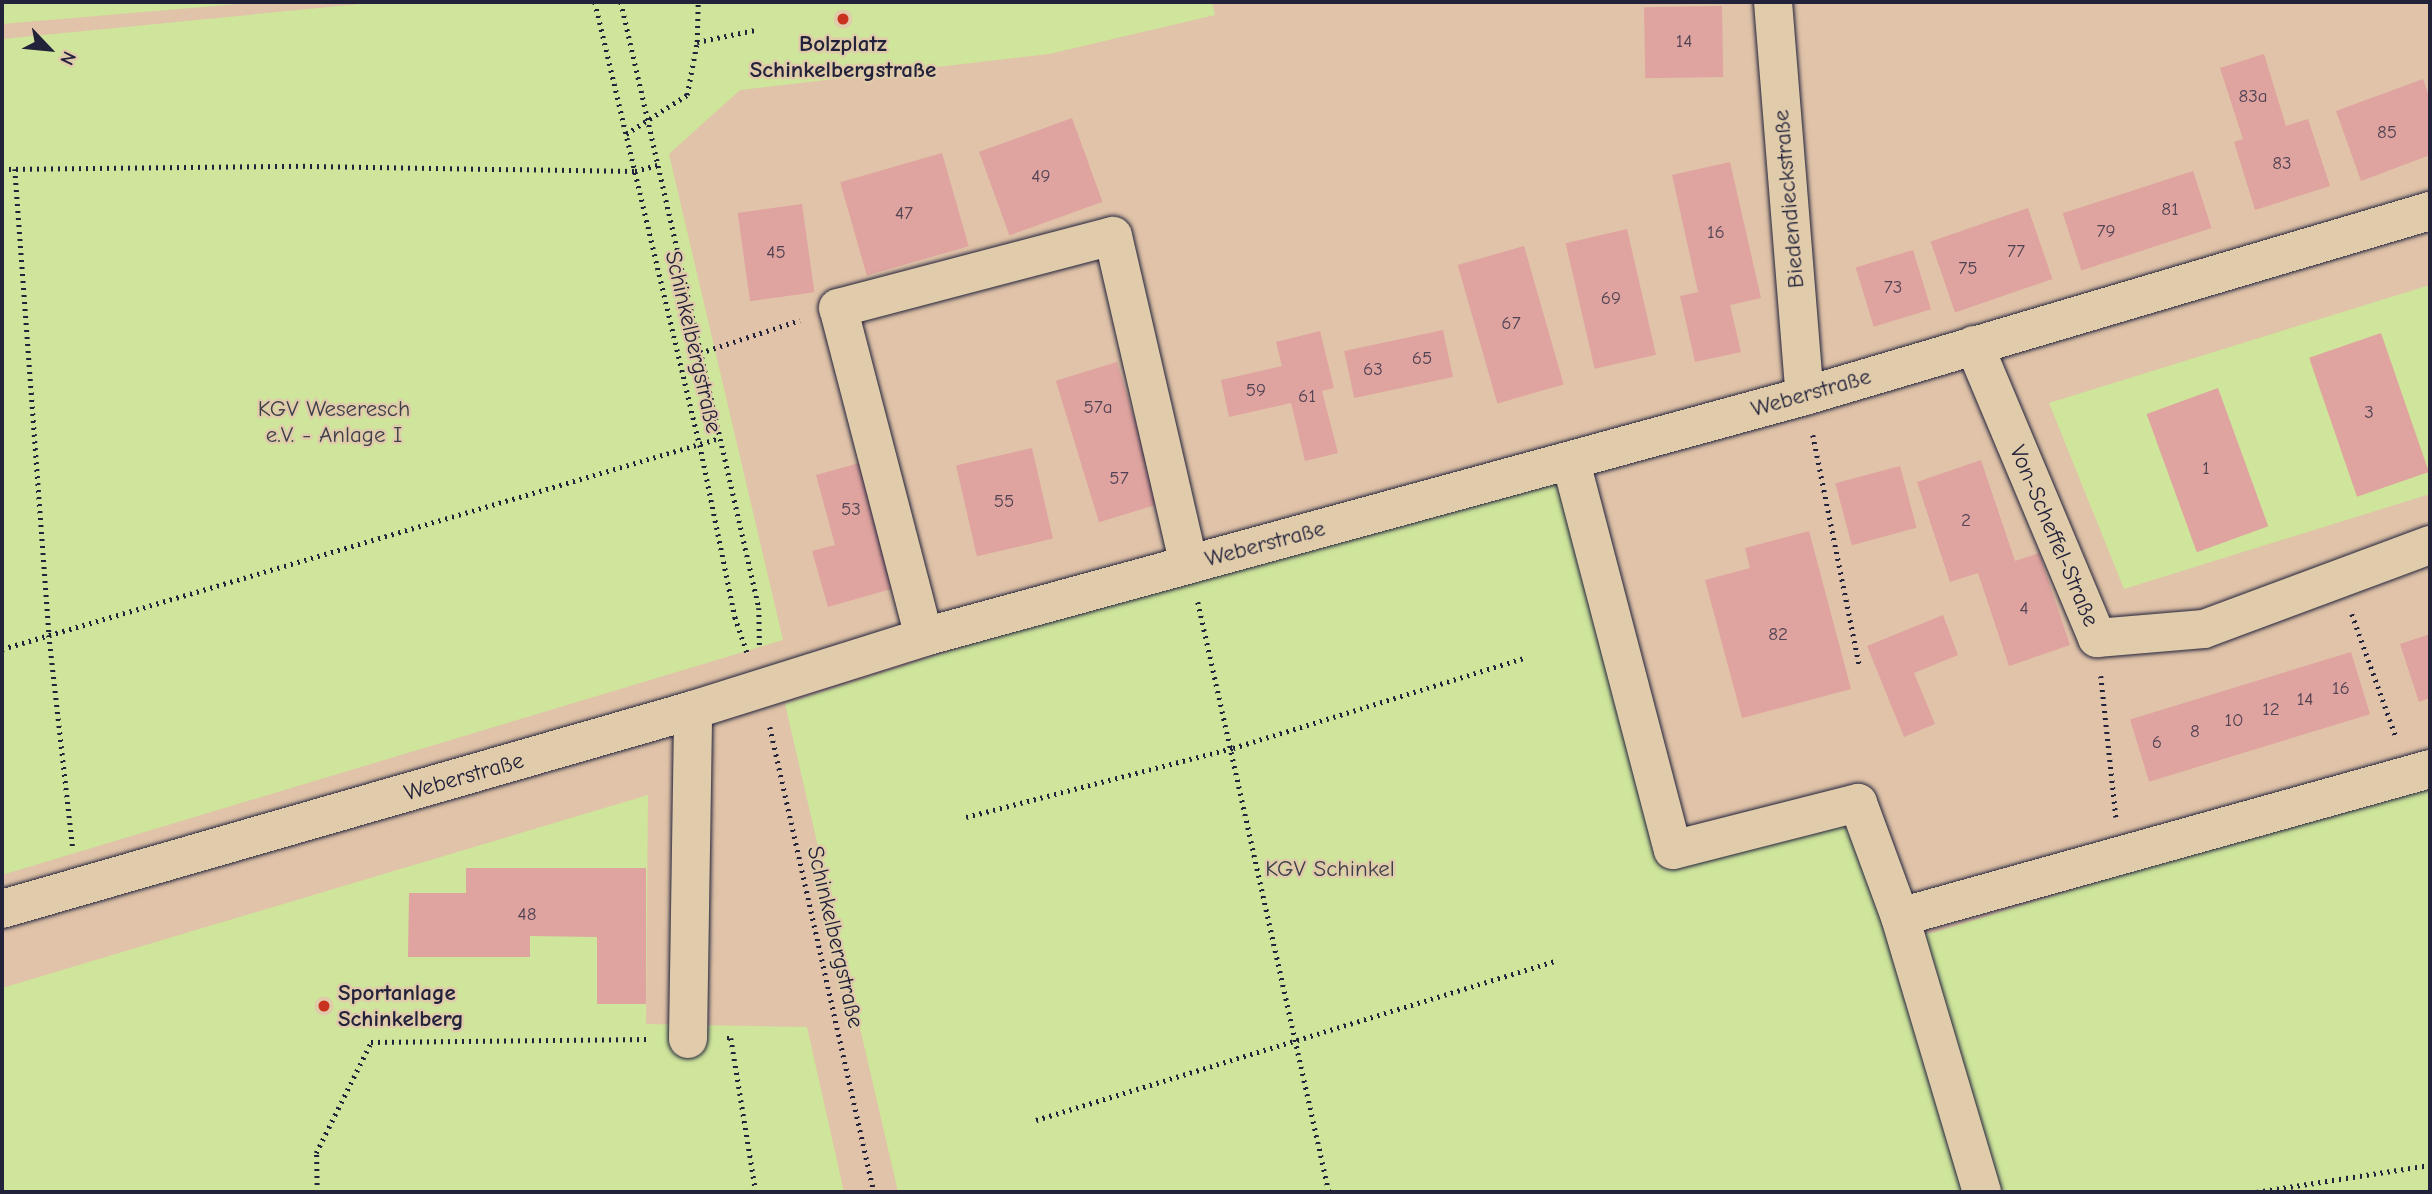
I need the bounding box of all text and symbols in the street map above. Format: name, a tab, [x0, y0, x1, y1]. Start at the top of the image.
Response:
marker: Bolzplatz Schinkelbergstraße	[835, 11, 851, 27]
north arrow	[14, 14, 84, 84]
place label: Bolzplatz Schinkelbergstraße	[750, 30, 936, 84]
house number: 14	[1676, 31, 1692, 53]
text: N	[55, 48, 80, 69]
house number: 83a	[2238, 86, 2268, 108]
street label: Biedendieckstraße	[1767, 109, 1811, 289]
house number: 85	[2377, 122, 2397, 144]
house number: 83	[2272, 153, 2292, 175]
house number: 49	[1031, 166, 1051, 188]
house number: 81	[2161, 199, 2179, 221]
house number: 47	[895, 203, 913, 225]
house number: 79	[2096, 221, 2116, 243]
house number: 16	[1707, 222, 1725, 244]
house number: 77	[2007, 241, 2025, 263]
house number: 45	[766, 242, 786, 264]
street label: Schinkelbergstraße	[659, 248, 727, 436]
house number: 75	[1958, 258, 1978, 280]
house number: 73	[1884, 277, 1902, 299]
house number: 69	[1601, 288, 1621, 310]
house number: 67	[1501, 313, 1521, 335]
house number: 65	[1412, 348, 1432, 370]
house number: 63	[1363, 359, 1383, 381]
street label: Weberstraße	[1748, 363, 1874, 423]
house number: 59	[1246, 380, 1266, 402]
house number: 61	[1298, 386, 1316, 408]
park label: KGV Weseresch e.V. - Anlage I	[258, 395, 410, 449]
house number: 57a	[1083, 397, 1113, 419]
house number: 3	[2364, 402, 2374, 424]
street label: Von-Scheffel-Straße	[2003, 441, 2105, 631]
house number: 1	[2202, 458, 2210, 480]
house number: 57	[1109, 468, 1129, 490]
house number: 55	[994, 491, 1014, 513]
house number: 53	[841, 499, 861, 521]
house number: 2	[1961, 510, 1971, 532]
street label: Weberstraße	[1202, 515, 1328, 573]
house number: 4	[2019, 598, 2029, 620]
house number: 82	[1768, 624, 1788, 646]
house number: 16	[2332, 678, 2350, 700]
house number: 14	[2297, 689, 2313, 711]
house number: 12	[2262, 699, 2280, 721]
house number: 10	[2224, 710, 2244, 732]
house number: 8	[2190, 721, 2200, 743]
house number: 6	[2152, 732, 2162, 754]
street label: Weberstraße	[401, 747, 527, 807]
street label: Schinkelbergstraße	[801, 843, 869, 1031]
park label: KGV Schinkel	[1265, 855, 1395, 883]
house number: 48	[518, 904, 536, 926]
place label: Sportanlage Schinkelberg	[338, 979, 464, 1033]
marker: Sportanlage Schinkelberg	[316, 998, 332, 1014]

